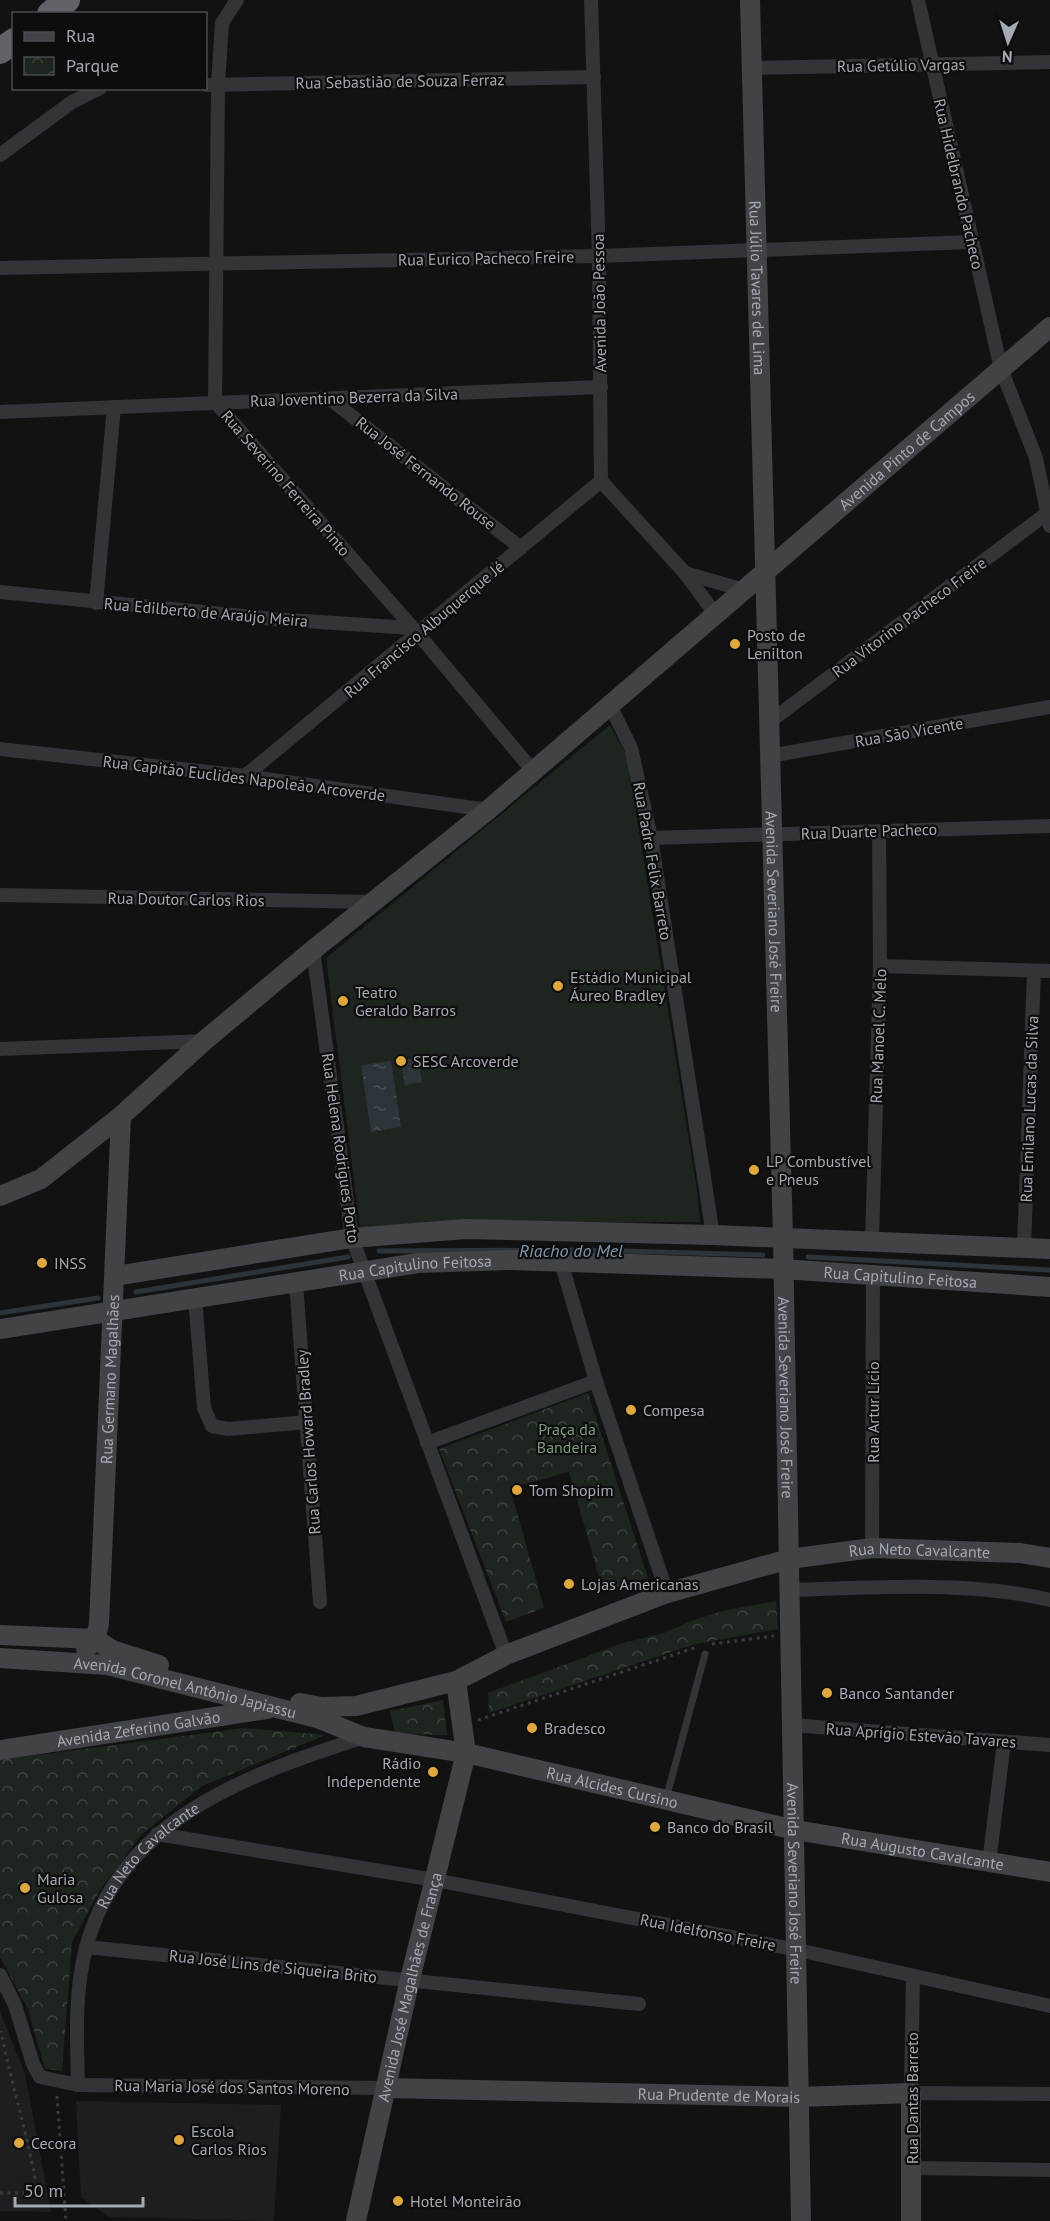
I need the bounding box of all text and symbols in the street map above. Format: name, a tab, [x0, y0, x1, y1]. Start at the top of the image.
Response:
legend	[12, 12, 207, 90]
north arrow	[978, 12, 1038, 72]
text: Rua	[66, 24, 95, 47]
text: N	[1001, 47, 1013, 67]
text: Parque	[66, 54, 119, 77]
street label: Rua Getúlio Vargas	[837, 54, 966, 76]
street label: Rua Sebastião de Souza Ferraz	[295, 69, 505, 93]
street label: Rua Hidelbrando Pacheco	[930, 97, 988, 271]
street label: Rua Júlio Tavares de Lima	[745, 200, 770, 376]
street label: Avenida João Pessoa	[588, 233, 610, 373]
street label: Rua Eurico Pacheco Freire	[398, 246, 574, 270]
street label: Rua Joventino Bezerra da Silva	[250, 383, 458, 411]
street label: Avenida Pinto de Campos	[834, 386, 979, 514]
street label: Rua Severino Ferreira Pinto	[217, 406, 355, 560]
street label: Rua José Fernando Rouse	[352, 412, 500, 534]
street label: Rua Vitorino Pacheco Freire	[828, 552, 990, 682]
street label: Rua Francisco Albuquerque Jé	[340, 556, 508, 702]
street label: Rua Edilberto de Araújo Meira	[103, 593, 309, 631]
place label: Posto de Lenilton	[747, 625, 806, 663]
marker: Posto de Lenilton	[728, 637, 742, 651]
street label: Rua São Vicente	[853, 713, 965, 751]
street label: Rua Capitão Euclides Napoleão Arcoverde	[102, 751, 386, 805]
street label: Rua Padre Felix Barreto	[629, 780, 677, 942]
street label: Avenida Severiano José Freire	[762, 811, 787, 1013]
street label: Rua Duarte Pacheco	[800, 819, 938, 843]
street label: Rua Doutor Carlos Rios	[107, 888, 265, 910]
place label: Estádio Municipal Áureo Bradley	[570, 967, 692, 1005]
street label: Rua Manoel C. Melo	[866, 968, 890, 1104]
marker: Estádio Municipal Áureo Bradley	[551, 979, 565, 993]
place label: Teatro Geraldo Barros	[355, 982, 456, 1020]
marker: Teatro Geraldo Barros	[336, 994, 350, 1008]
street label: Rua Emilano Lucas da Silva	[1016, 1015, 1042, 1203]
place label: SESC Arcoverde	[413, 1051, 519, 1071]
street label: Rua Helena Rodrigues Porto	[318, 1052, 364, 1244]
marker: SESC Arcoverde	[394, 1054, 408, 1068]
place label: LP Combustível e Pneus	[766, 1151, 871, 1189]
marker: LP Combustível e Pneus	[747, 1163, 761, 1177]
water label: Riacho do Mel	[519, 1239, 623, 1262]
street label: Rua Capitulino Feitosa	[337, 1251, 492, 1285]
place label: INSS	[54, 1253, 86, 1273]
marker: INSS	[35, 1256, 49, 1270]
street label: Rua Capitulino Feitosa	[823, 1262, 978, 1292]
street label: Rua Germano Magalhães	[96, 1294, 123, 1464]
street label: Avenida Severiano José Freire	[774, 1296, 798, 1499]
street label: Rua Carlos Howard Bradley	[292, 1348, 324, 1535]
street label: Rua Artur Lício	[863, 1361, 883, 1463]
place label: Compesa	[643, 1400, 705, 1420]
marker: Compesa	[624, 1403, 638, 1417]
park label: Praça da Bandeira	[537, 1419, 597, 1457]
place label: Tom Shopim	[529, 1480, 613, 1500]
marker: Tom Shopim	[510, 1483, 524, 1497]
street label: Rua Neto Cavalcante	[847, 1538, 990, 1562]
place label: Lojas Americanas	[581, 1574, 699, 1594]
marker: Lojas Americanas	[562, 1577, 576, 1591]
street label: Avenida Coronel Antônio Japiassu	[73, 1653, 299, 1722]
place label: Banco Santander	[839, 1683, 955, 1703]
marker: Banco Santander	[820, 1686, 834, 1700]
street label: Avenida Zeferino Galvão	[55, 1706, 222, 1751]
place label: Bradesco	[544, 1718, 606, 1738]
street label: Rua Aprígio Estevão Tavares	[825, 1718, 1017, 1752]
marker: Bradesco	[525, 1721, 539, 1735]
place label: Rádio Independente	[326, 1753, 421, 1791]
street label: Rua Alcides Cursino	[545, 1762, 680, 1812]
marker: Rádio Independente	[426, 1765, 440, 1779]
street label: Avenida Severiano José Freire	[783, 1782, 807, 1985]
street label: Rua Neto Cavalcante	[92, 1798, 203, 1912]
place label: Banco do Brasil	[667, 1817, 773, 1837]
marker: Banco do Brasil	[648, 1820, 662, 1834]
street label: Rua Augusto Cavalcante	[840, 1828, 1005, 1874]
place label: Maria Gulosa	[37, 1869, 83, 1907]
street label: Avenida José Magalhães de França	[373, 1870, 446, 2104]
marker: Maria Gulosa	[18, 1881, 32, 1895]
street label: Rua Idelfonso Freire	[638, 1909, 778, 1955]
street label: Rua José Lins de Siqueira Brito	[168, 1945, 378, 1987]
street label: Rua Dantas Barreto	[902, 2032, 922, 2164]
street label: Rua Maria José dos Santos Moreno	[114, 2075, 350, 2099]
street label: Rua Prudente de Morais	[637, 2083, 801, 2107]
place label: Escola Carlos Rios	[191, 2121, 267, 2159]
place label: Cecora	[31, 2133, 76, 2153]
marker: Escola Carlos Rios	[172, 2133, 186, 2147]
marker: Cecora	[12, 2136, 26, 2150]
scale bar	[15, 2170, 142, 2208]
text: 50 m	[24, 2179, 63, 2202]
place label: Hotel Monteirão	[410, 2191, 521, 2211]
marker: Hotel Monteirão	[391, 2194, 405, 2208]

